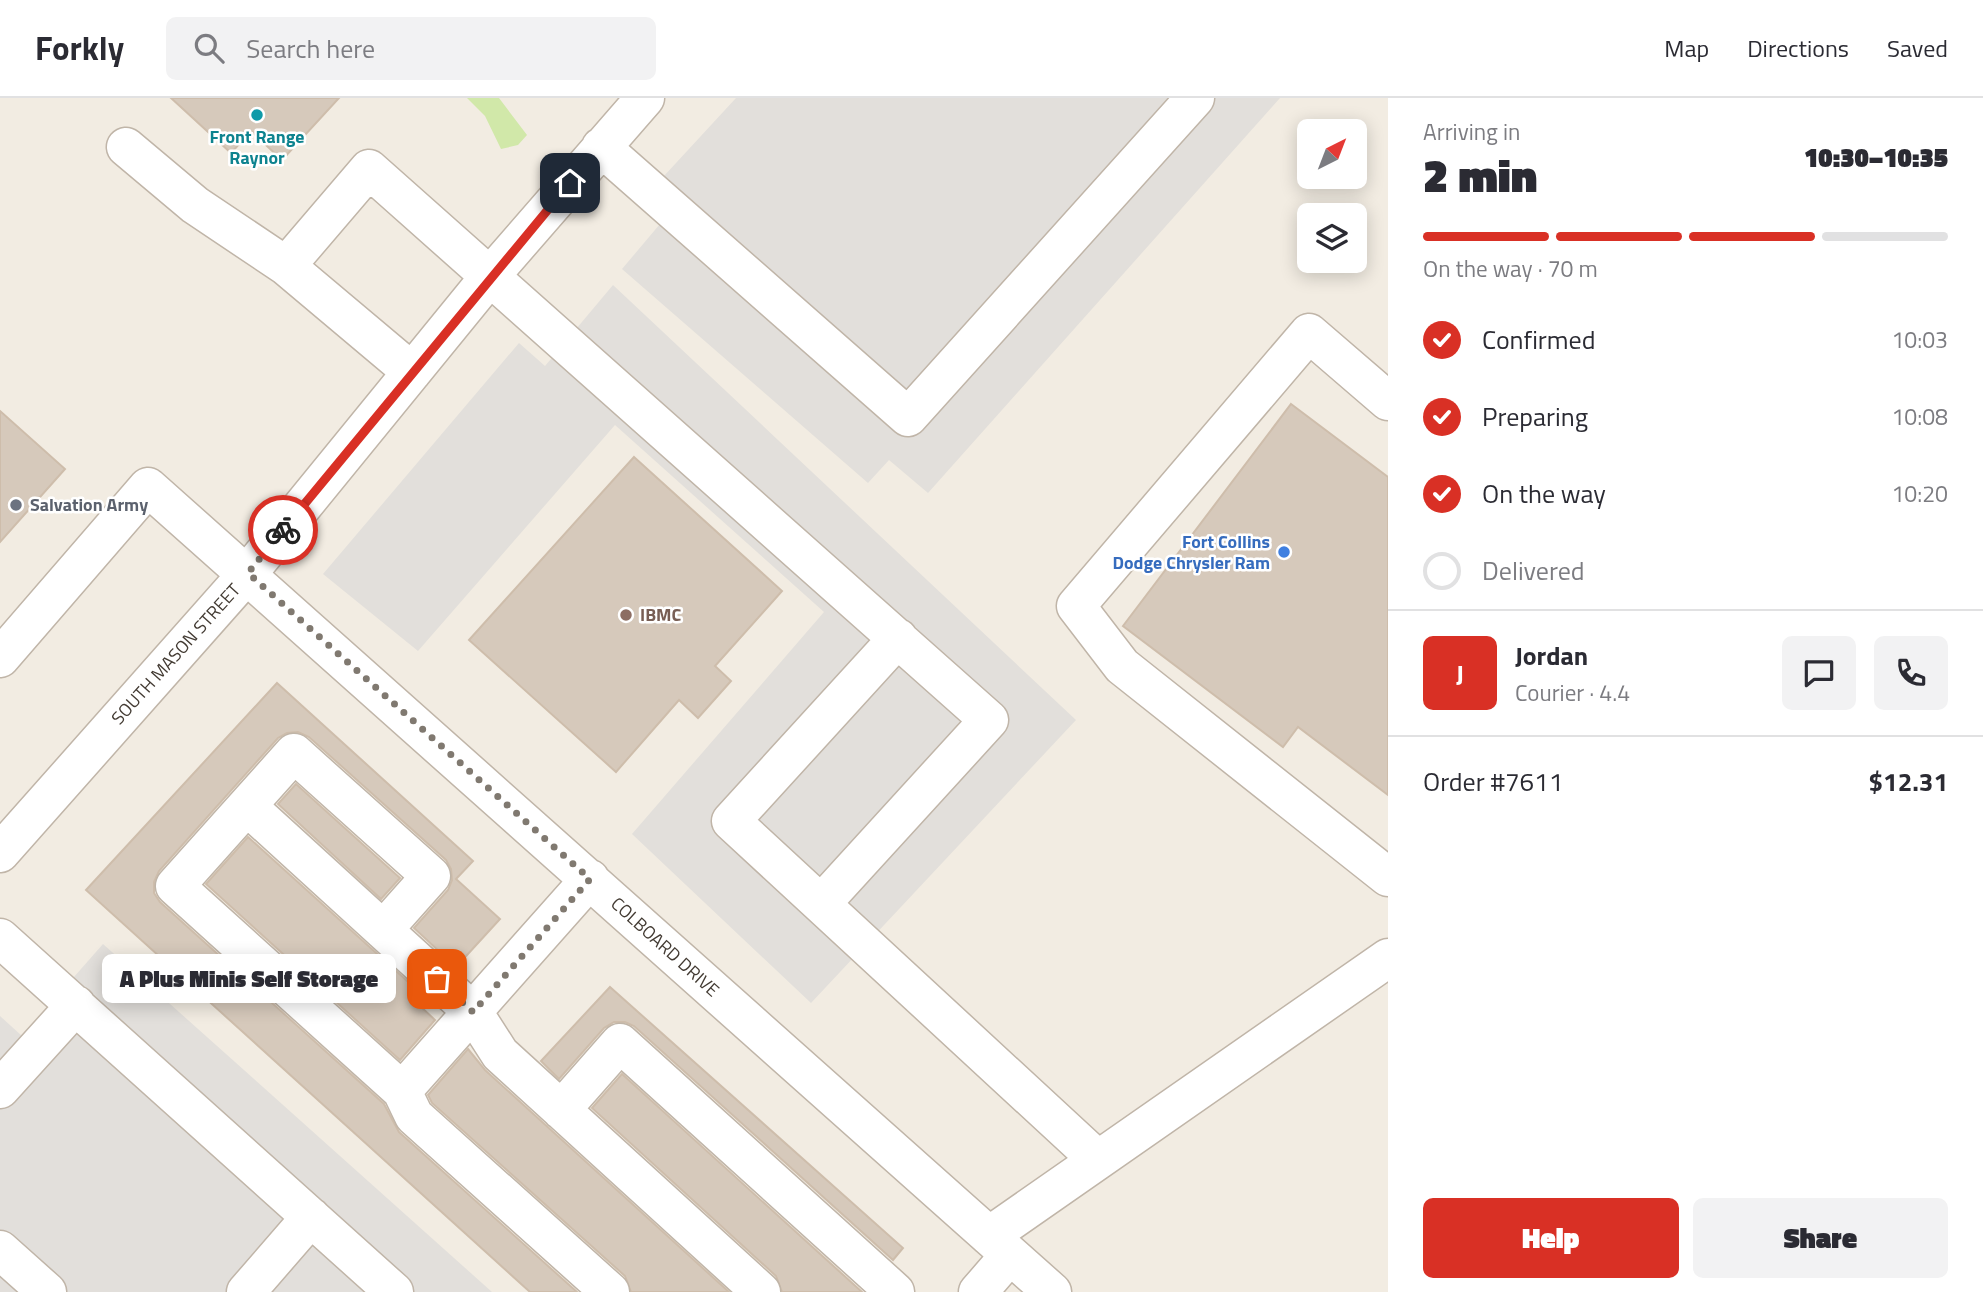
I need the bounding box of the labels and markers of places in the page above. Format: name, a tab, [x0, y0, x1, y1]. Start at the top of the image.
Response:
marker: Front Range Raynor	[249, 107, 265, 123]
place label: Front Range Raynor	[209, 123, 305, 171]
pin	[540, 153, 600, 213]
place label: Salvation Army	[30, 491, 148, 518]
marker: Salvation Army	[8, 497, 24, 513]
place label: Fort Collins Dodge Chrysler Ram	[1112, 528, 1270, 576]
marker: Fort Collins Dodge Chrysler Ram	[1276, 544, 1292, 560]
place label: IBMC	[640, 601, 682, 628]
marker: IBMC	[618, 607, 634, 623]
pin	[407, 949, 467, 1009]
callout: A Plus Minis Self Storage	[101, 954, 395, 1004]

